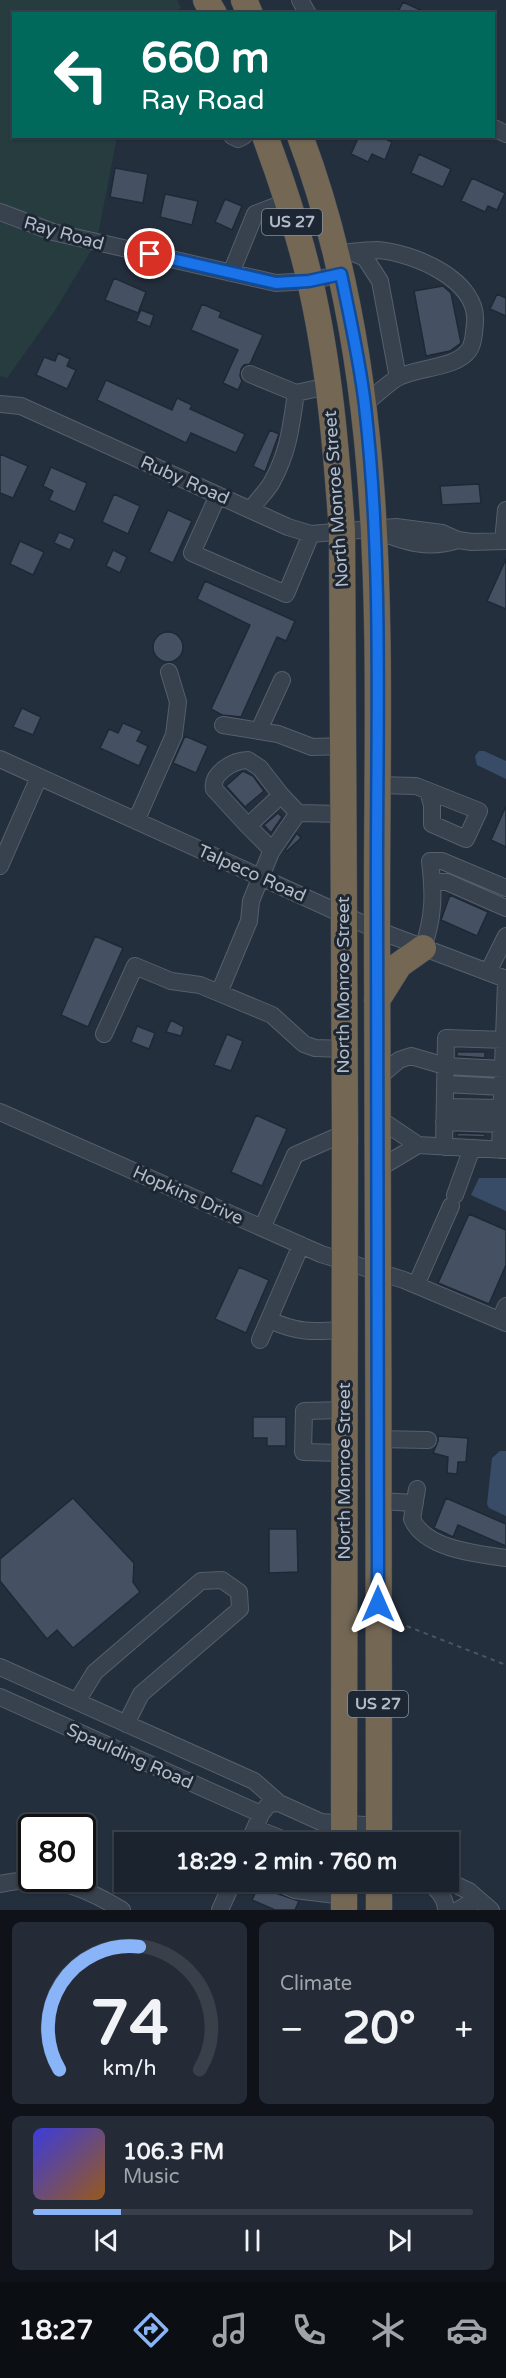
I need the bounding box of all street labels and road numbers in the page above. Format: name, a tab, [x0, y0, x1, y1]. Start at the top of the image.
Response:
road number: US 27	[262, 209, 322, 235]
street label: Ray Road	[21, 211, 107, 255]
street label: North Monroe Street	[319, 410, 353, 588]
street label: Ruby Road	[137, 451, 233, 509]
street label: Talpeco Road	[195, 839, 309, 907]
street label: North Monroe Street	[332, 896, 354, 1074]
street label: Hopkins Drive	[129, 1161, 247, 1229]
street label: North Monroe Street	[333, 1382, 355, 1560]
road number: US 27	[348, 1691, 408, 1717]
street label: Spaulding Road	[63, 1718, 197, 1794]

